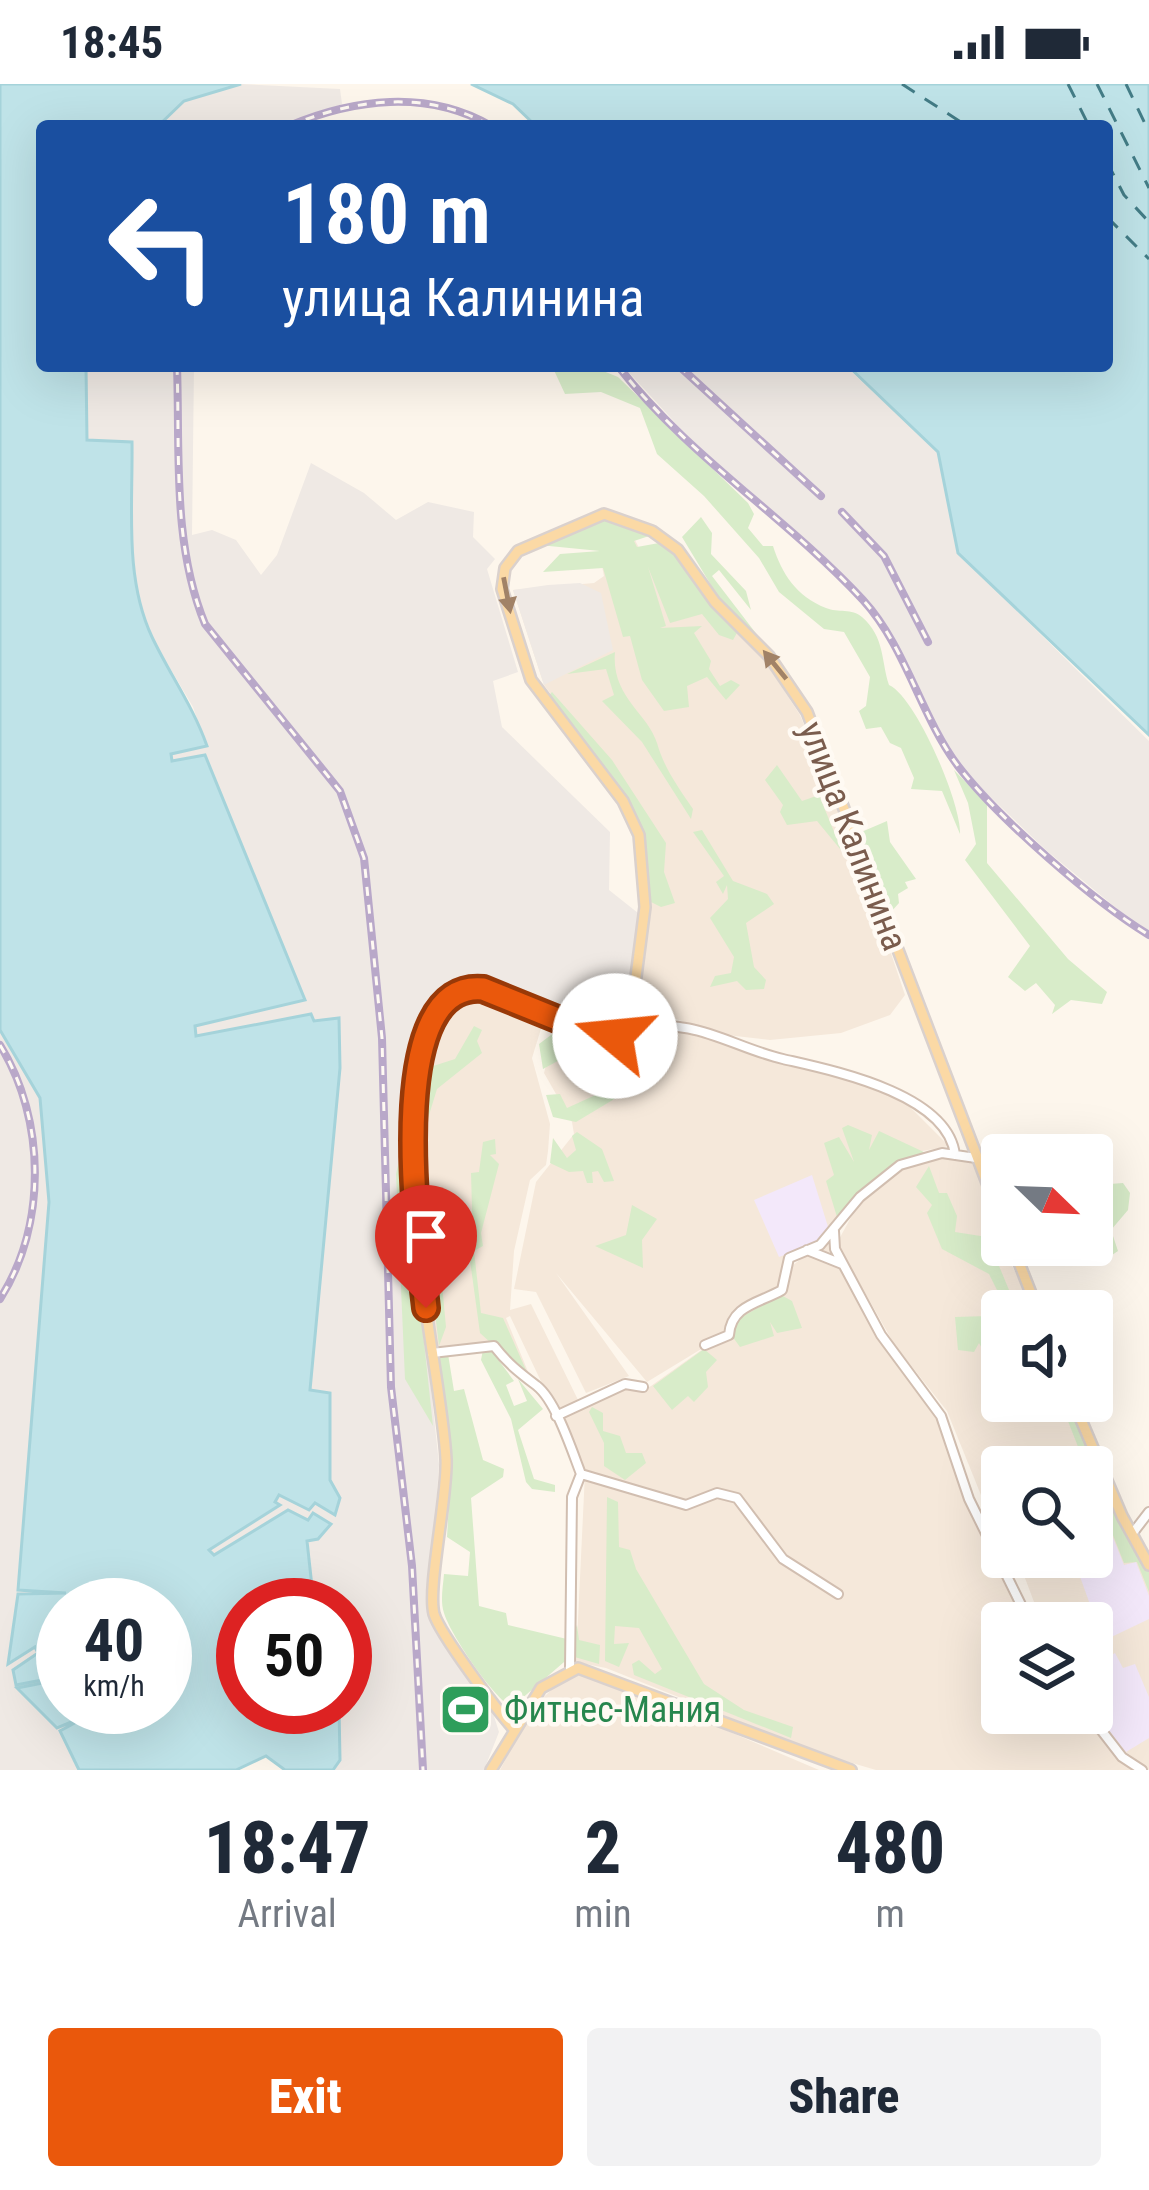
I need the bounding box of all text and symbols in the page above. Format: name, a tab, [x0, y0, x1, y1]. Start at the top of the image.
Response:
text: 18:45	[60, 16, 163, 69]
text: 180 m	[282, 165, 491, 264]
icon: left	[84, 168, 240, 324]
text: улица Калинина	[282, 266, 645, 329]
one-way arrow	[498, 577, 517, 615]
one-way arrow	[763, 650, 788, 681]
street label: улица Калинина	[790, 716, 916, 956]
position arrow	[552, 973, 678, 1099]
north arrow	[981, 1134, 1113, 1266]
map controls	[981, 1134, 1113, 1734]
pin	[375, 1185, 477, 1308]
icon: arrive	[393, 1203, 459, 1269]
button: sound	[981, 1290, 1113, 1422]
button: search	[981, 1446, 1113, 1578]
speed limit sign: 50	[216, 1578, 372, 1734]
button: layers	[981, 1602, 1113, 1734]
text: 40	[84, 1605, 144, 1676]
text: km/h	[83, 1668, 145, 1703]
sports icon: Фитнес-Мания	[437, 1682, 493, 1738]
place label: Фитнес-Мания	[504, 1689, 721, 1731]
text: 18:47	[204, 1806, 371, 1891]
text: 2	[585, 1806, 621, 1891]
text: 480	[835, 1806, 945, 1891]
text: Arrival	[238, 1891, 337, 1937]
text: min	[574, 1891, 632, 1937]
text: m	[876, 1891, 905, 1937]
button: Exit	[48, 2028, 563, 2166]
button: Share	[587, 2028, 1101, 2166]

